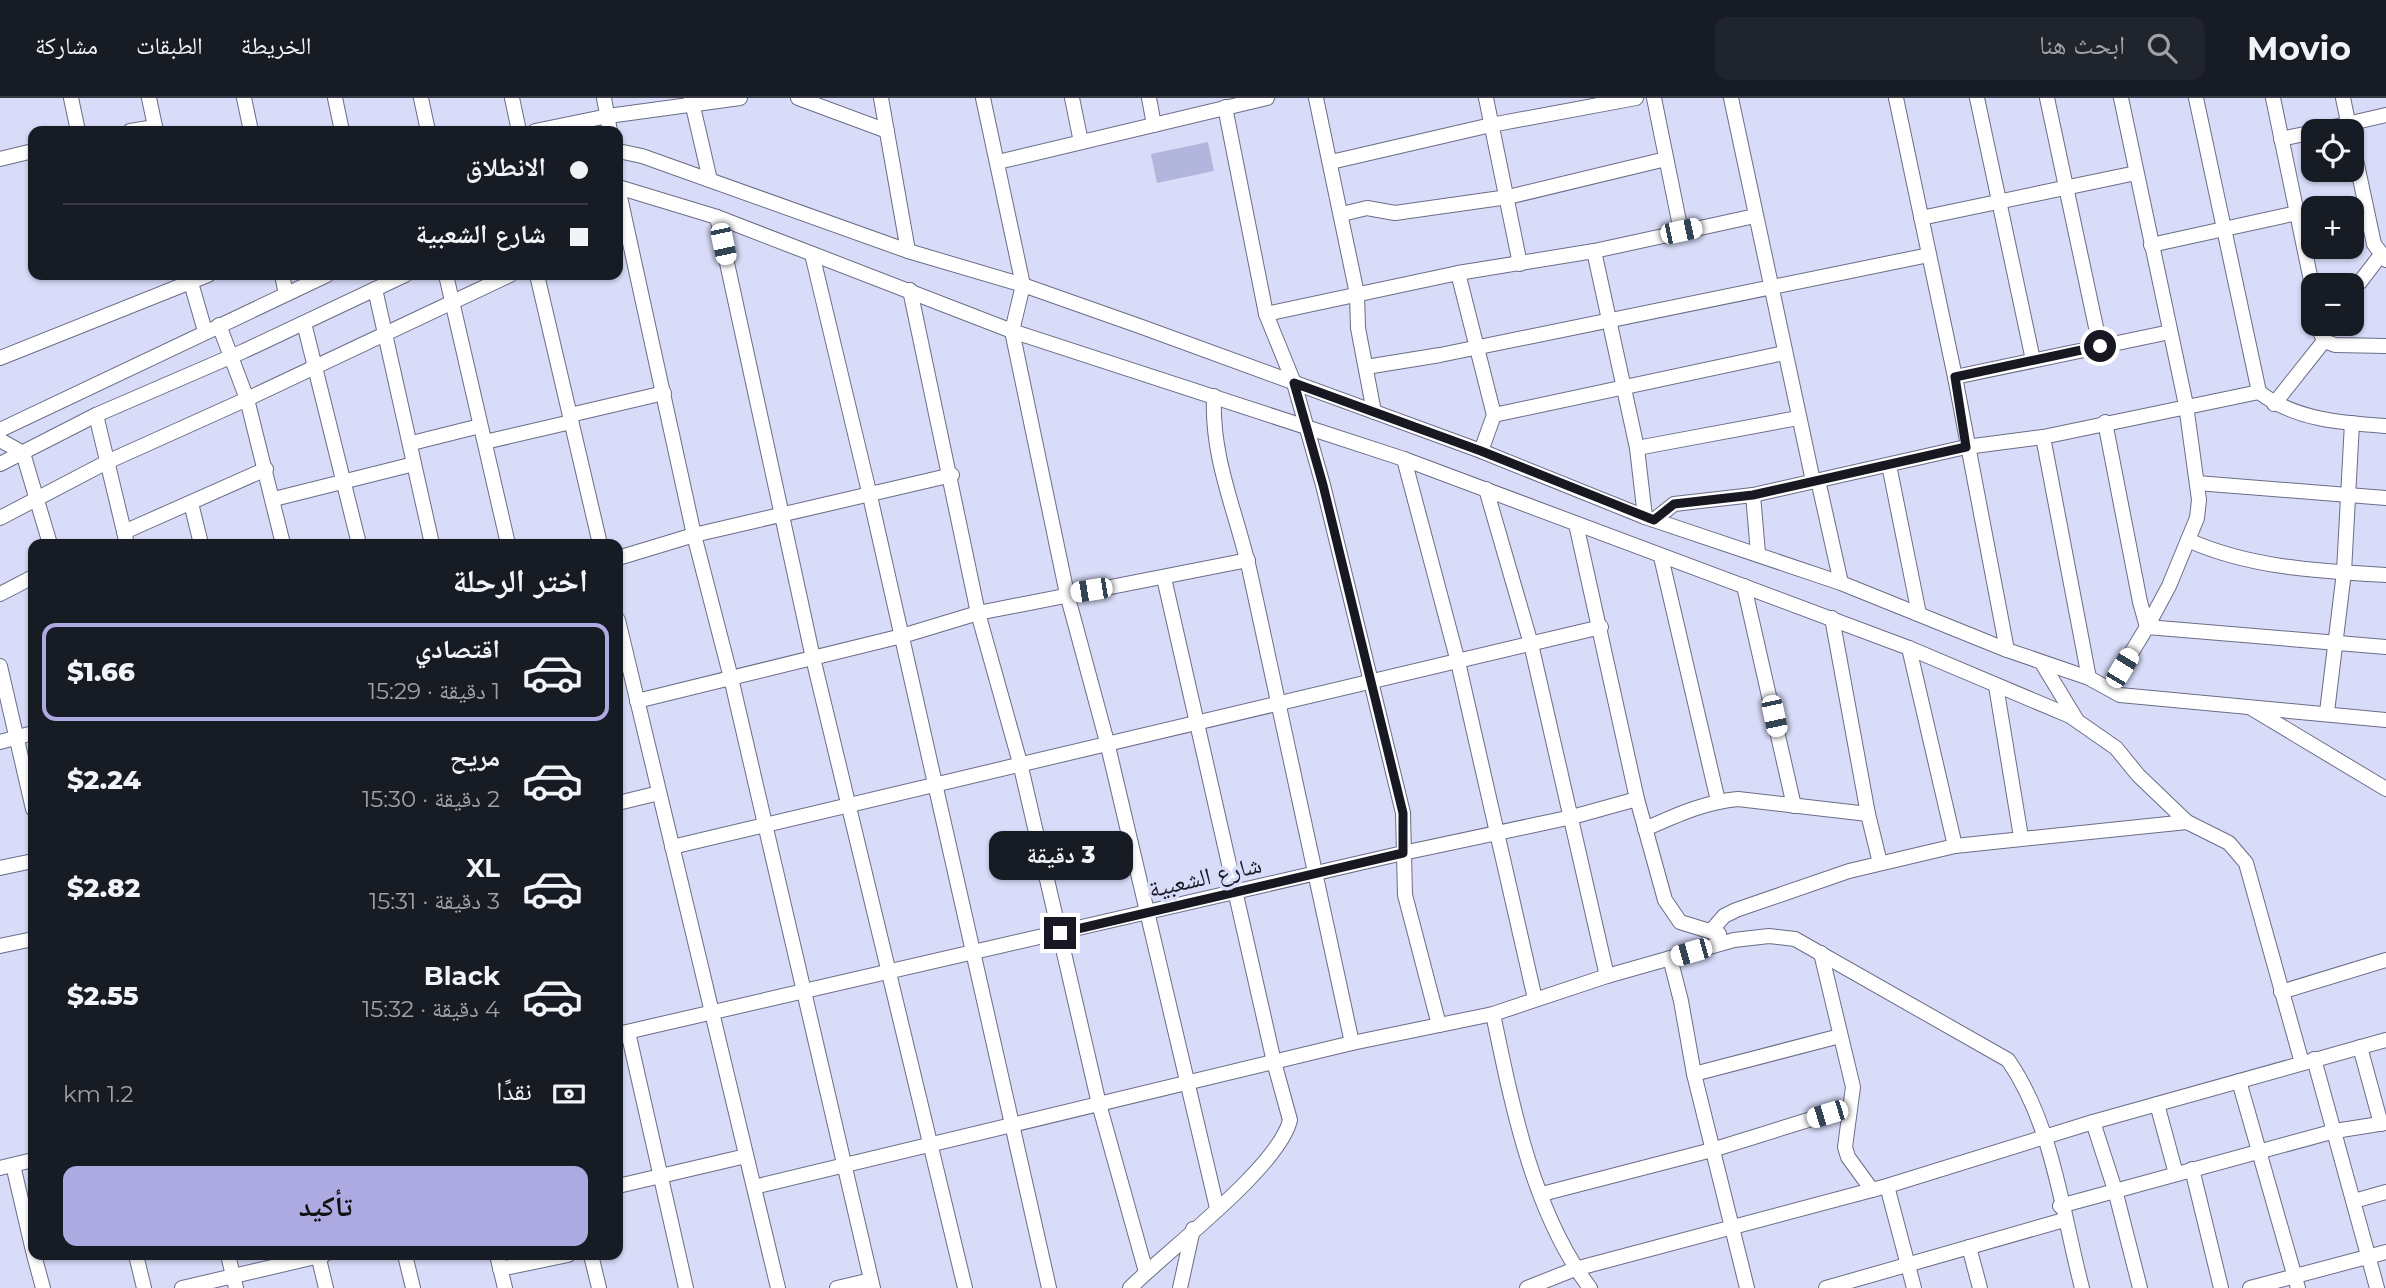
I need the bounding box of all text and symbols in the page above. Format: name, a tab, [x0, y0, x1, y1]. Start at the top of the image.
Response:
search box	[1715, 17, 2205, 80]
text: Movio	[2247, 28, 2351, 68]
text: ابحث هنا	[2039, 29, 2125, 61]
icon: search	[2143, 29, 2181, 67]
text: مشاركة	[35, 31, 98, 60]
text: الطبقات	[136, 31, 203, 60]
text: الخريطة	[241, 31, 311, 60]
map controls	[2301, 119, 2364, 336]
button: locate	[2301, 119, 2364, 182]
text: الانطلاق	[466, 151, 546, 183]
button: +	[2301, 196, 2364, 259]
car	[1659, 216, 1704, 246]
text: شارع الشعبية	[416, 218, 546, 250]
car	[709, 221, 738, 267]
button: −	[2301, 273, 2364, 336]
route start	[2084, 330, 2116, 362]
text: اختر الرحلة	[453, 561, 588, 600]
car	[1069, 576, 1114, 604]
text: اقتصادي	[415, 633, 500, 665]
icon: car	[521, 641, 584, 704]
car	[2103, 645, 2142, 691]
text: $1.66	[67, 656, 135, 688]
text: 1 دقيقة · 15:29	[368, 677, 500, 705]
car	[1760, 693, 1789, 739]
text: مريح	[450, 741, 500, 773]
icon: car	[521, 749, 584, 812]
text: $2.24	[67, 764, 141, 796]
text: 2 دقيقة · 15:30	[362, 785, 500, 813]
callout: 3 دقيقة	[988, 832, 1132, 880]
text: 3 دقيقة	[1027, 841, 1095, 869]
street label: شارع الشعبية	[1146, 849, 1264, 905]
text: XL	[466, 852, 500, 884]
icon: car	[521, 857, 584, 920]
text: $2.82	[67, 872, 140, 904]
text: 3 دقيقة · 15:31	[369, 887, 500, 915]
route end	[1044, 917, 1076, 949]
car	[1668, 936, 1715, 968]
text: Black	[424, 960, 500, 992]
icon: car	[521, 965, 584, 1028]
text: $2.55	[67, 980, 138, 1012]
text: 4 دقيقة · 15:32	[362, 995, 500, 1023]
text: نقدًا	[496, 1075, 532, 1107]
icon: cash	[550, 1075, 588, 1113]
text: 1.2 km	[63, 1080, 134, 1108]
car	[1804, 1098, 1851, 1130]
button: تأكيد	[63, 1166, 588, 1246]

